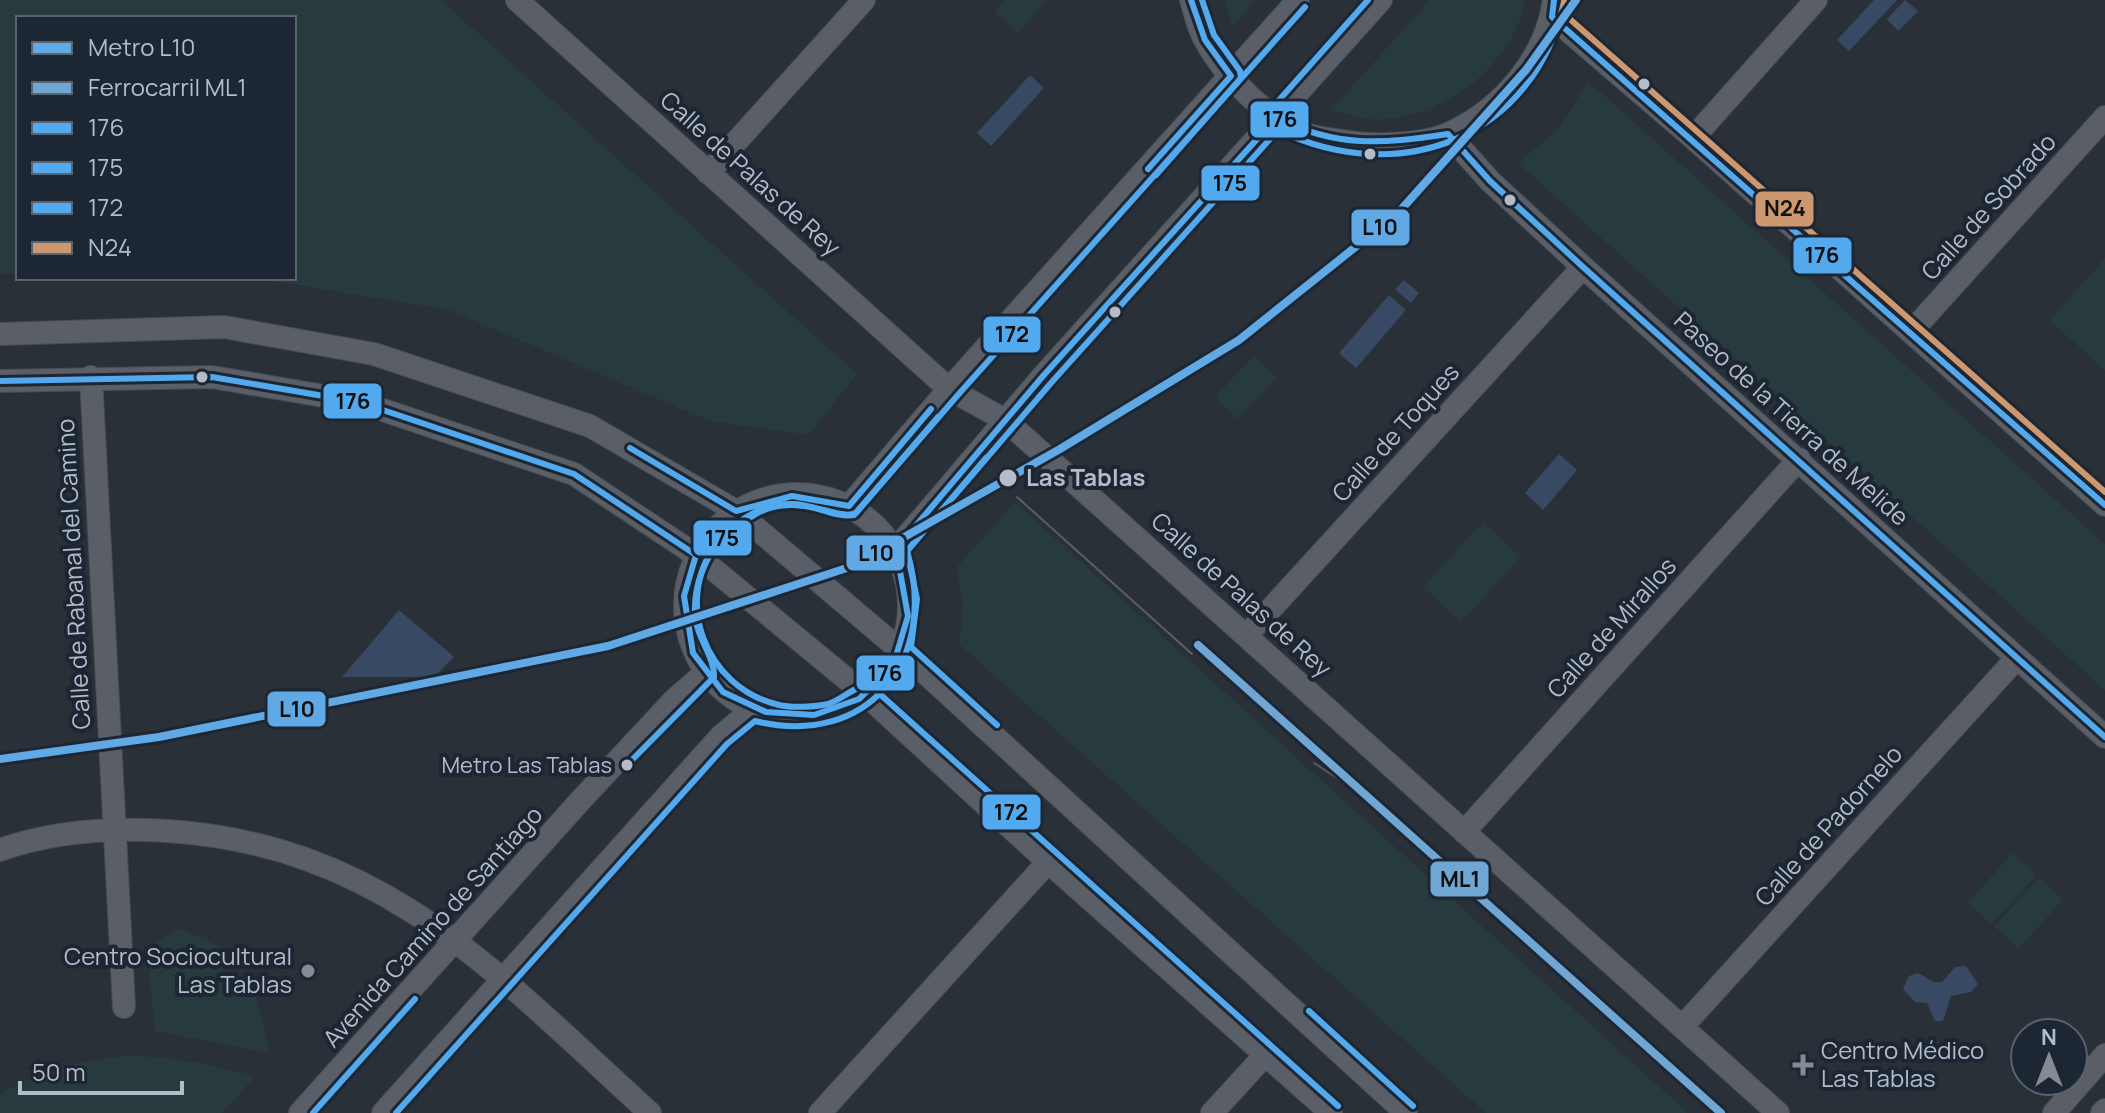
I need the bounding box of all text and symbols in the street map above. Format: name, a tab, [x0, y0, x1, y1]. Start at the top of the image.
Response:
legend	[16, 16, 296, 280]
text: Metro L10	[88, 30, 195, 63]
text: Ferrocarril ML1	[88, 70, 247, 103]
unlabelled marker	[1636, 76, 1652, 92]
street label: Calle de Palas de Rey	[654, 83, 848, 263]
line badge: 176	[1249, 100, 1310, 139]
text: 176	[1262, 104, 1298, 134]
text: 176	[88, 110, 124, 143]
street label: Calle de Sobrado	[1913, 126, 2063, 286]
unlabelled marker	[1362, 146, 1378, 162]
text: 175	[88, 150, 123, 183]
line badge: 175	[1200, 164, 1261, 202]
text: 175	[1213, 168, 1247, 198]
text: 172	[88, 190, 123, 223]
line badge: N24	[1754, 190, 1815, 228]
unlabelled marker	[1502, 192, 1518, 208]
text: N24	[1764, 193, 1806, 223]
line badge: L10	[1350, 208, 1411, 247]
text: L10	[1362, 212, 1398, 242]
text: N24	[88, 230, 132, 263]
line badge: 176	[1792, 236, 1853, 275]
text: 176	[1804, 240, 1840, 270]
street label: Paseo de la Tierra de Melide	[1668, 303, 1916, 532]
unlabelled marker	[1107, 304, 1123, 320]
line badge: 172	[982, 315, 1042, 354]
text: 172	[995, 319, 1029, 349]
street label: Calle de Toques	[1324, 356, 1466, 508]
unlabelled marker	[194, 369, 210, 385]
line badge: 176	[322, 382, 383, 420]
text: 176	[335, 386, 371, 416]
street label: Calle de Rabanal del Camino	[48, 418, 97, 730]
place label: Las Tablas	[1026, 460, 1145, 493]
marker: Las Tablas	[997, 467, 1019, 489]
street label: Calle de Palas de Rey	[1145, 504, 1339, 684]
line badge: 175	[692, 519, 753, 557]
text: 175	[705, 523, 739, 553]
line badge: L10	[845, 534, 906, 572]
text: L10	[858, 538, 894, 568]
street label: Calle de Mirallos	[1539, 550, 1683, 704]
line badge: 176	[855, 654, 916, 692]
text: 176	[867, 658, 903, 688]
line badge: L10	[266, 690, 327, 728]
text: L10	[279, 694, 315, 724]
street label: Calle de Padornelo	[1747, 737, 1909, 913]
place label: Metro Las Tablas	[442, 750, 612, 780]
marker: Metro Las Tablas	[619, 757, 635, 773]
line badge: 172	[981, 793, 1042, 831]
text: 172	[994, 797, 1028, 827]
street label: Avenida Camino de Santiago	[315, 798, 549, 1054]
line badge: ML1	[1429, 860, 1490, 898]
text: ML1	[1440, 864, 1480, 894]
place label: Centro Sociocultural Las Tablas	[64, 939, 292, 1000]
marker: Centro Sociocultural Las Tablas	[299, 962, 317, 980]
north arrow	[2009, 1017, 2089, 1097]
text: N	[2041, 1022, 2057, 1052]
place label: Centro Médico Las Tablas	[1821, 1033, 1984, 1094]
scale bar	[20, 1045, 182, 1095]
marker: Centro Médico Las Tablas	[1792, 1054, 1814, 1076]
text: 50 m	[32, 1055, 86, 1088]

